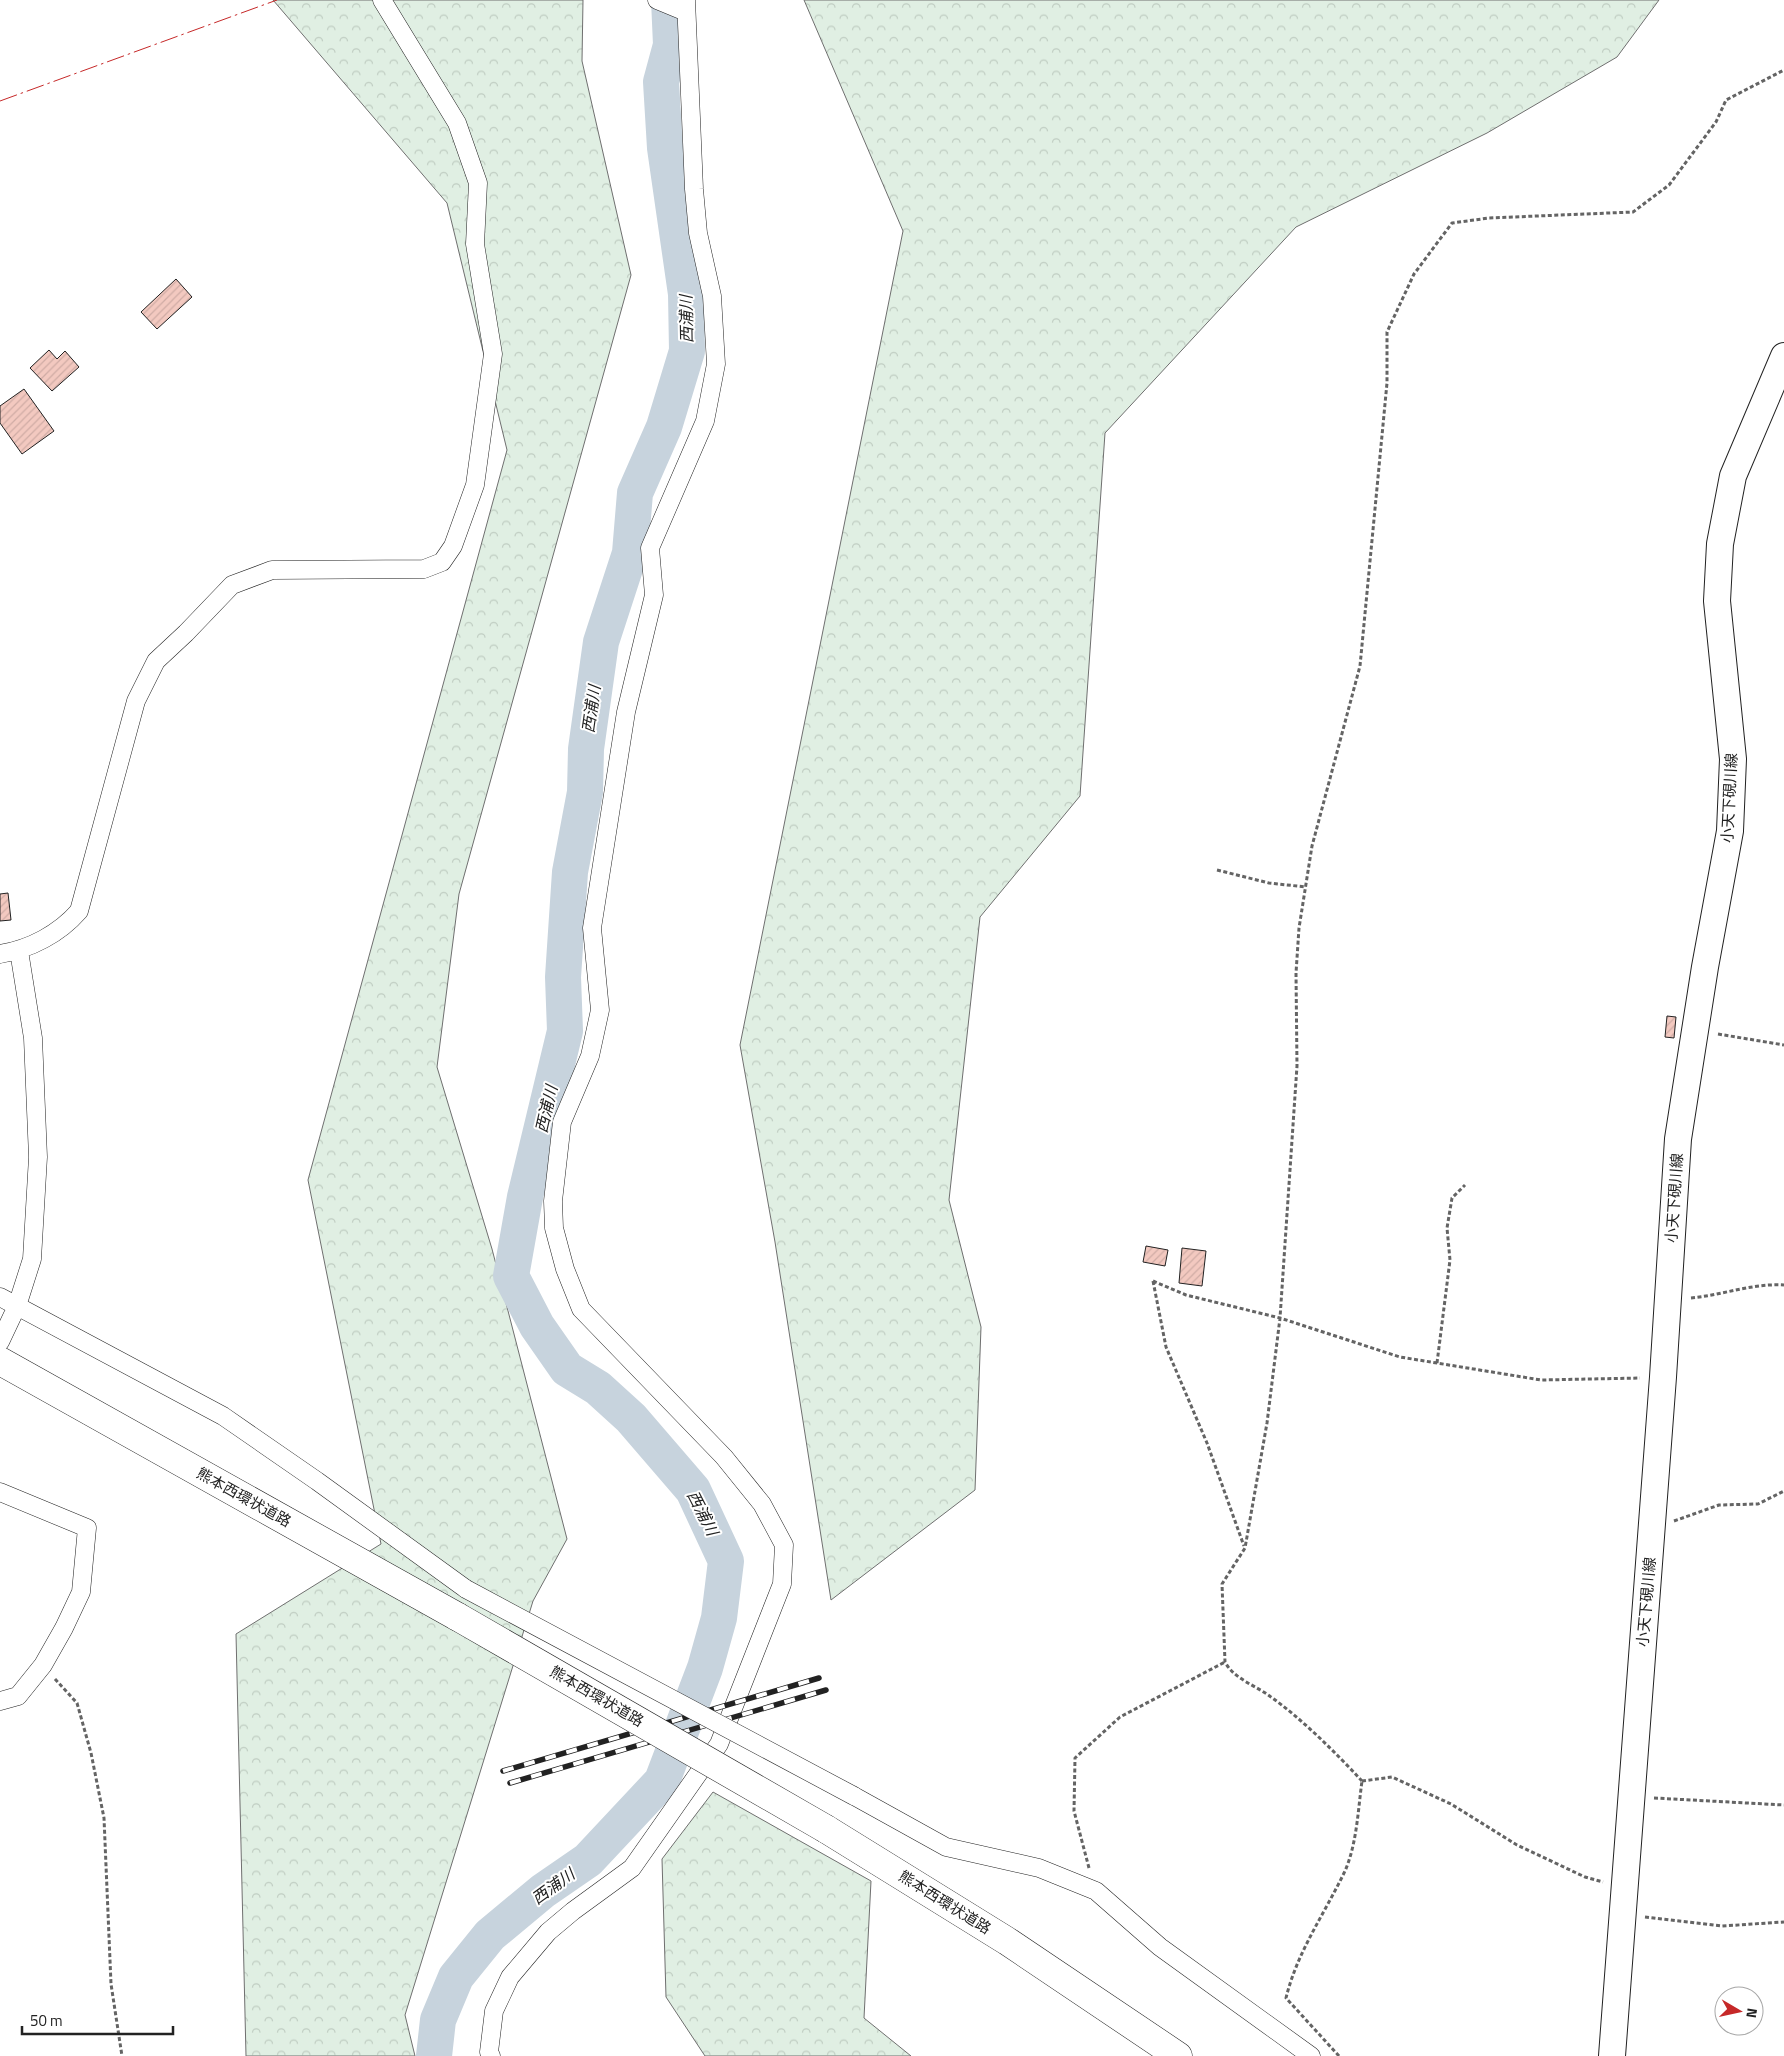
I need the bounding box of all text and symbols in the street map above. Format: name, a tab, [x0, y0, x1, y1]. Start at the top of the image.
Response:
water label: 西浦川	[674, 293, 698, 343]
water label: 西浦川	[576, 682, 607, 734]
street label: 小天下硯川線	[1715, 752, 1743, 844]
water label: 西浦川	[529, 1081, 564, 1135]
street label: 小天下硯川線	[1659, 1152, 1689, 1244]
street label: 熊本西環状道路	[193, 1461, 295, 1533]
water label: 西浦川	[681, 1486, 725, 1542]
street label: 小天下硯川線	[1631, 1556, 1661, 1648]
street label: 熊本西環状道路	[546, 1660, 648, 1732]
water label: 西浦川	[527, 1861, 581, 1910]
street label: 熊本西環状道路	[894, 1864, 996, 1940]
north arrow	[1714, 1986, 1764, 2036]
scale bar	[22, 2004, 174, 2036]
text: N	[1741, 2007, 1763, 2020]
text: 50 m	[30, 2009, 63, 2032]

